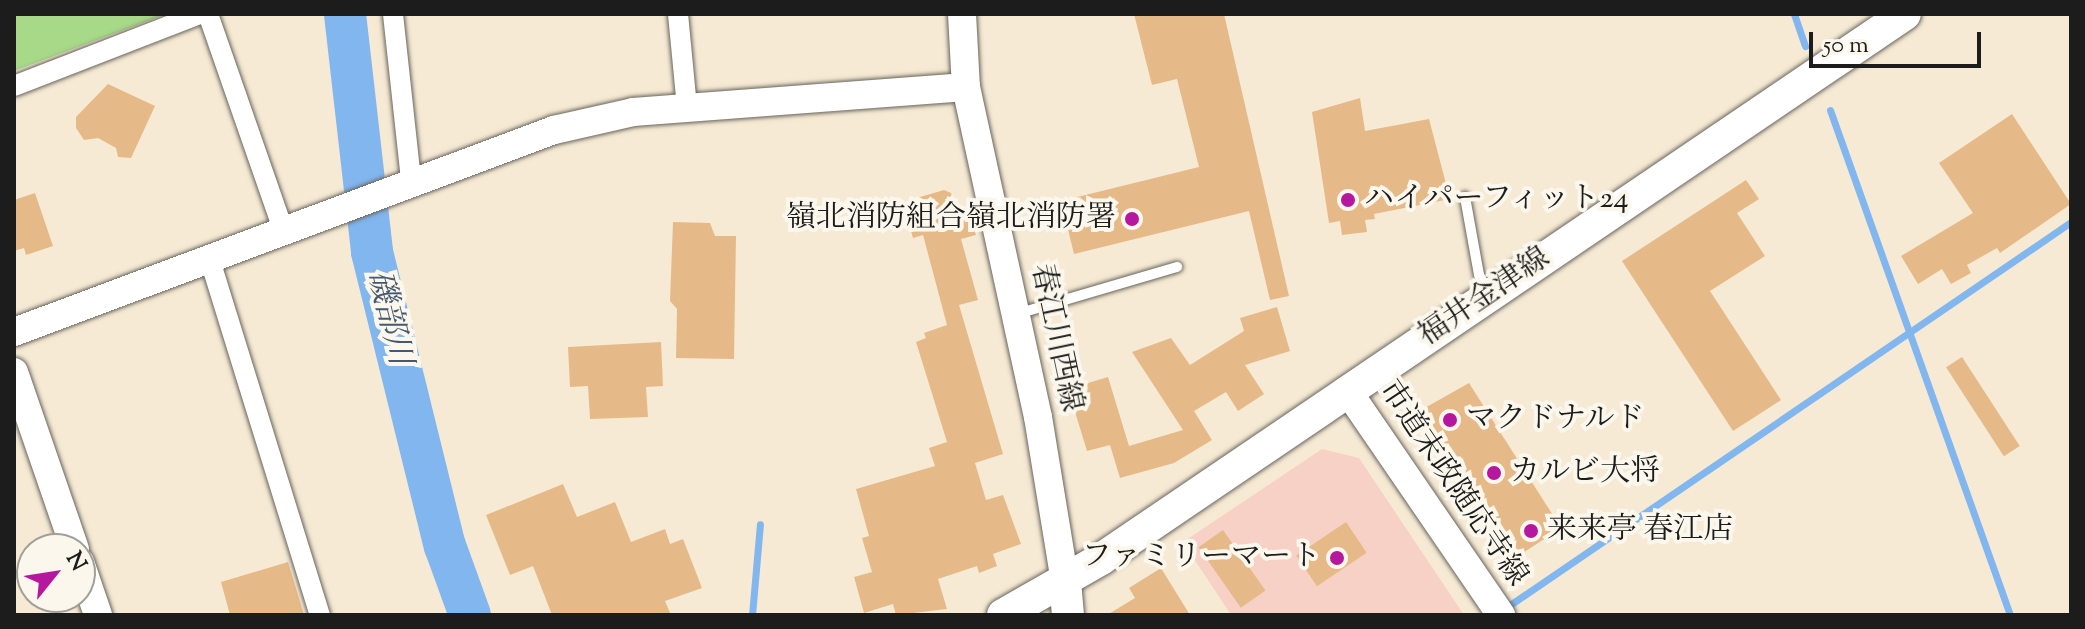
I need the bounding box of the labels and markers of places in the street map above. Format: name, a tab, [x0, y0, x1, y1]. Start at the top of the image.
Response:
place label: ハイパーフィット24	[1364, 182, 1633, 218]
marker: ハイパーフィット24	[1339, 191, 1357, 209]
place label: 嶺北消防組合嶺北消防署	[786, 201, 1116, 237]
marker: 嶺北消防組合嶺北消防署	[1123, 210, 1141, 228]
place label: マクドナルド	[1466, 402, 1646, 438]
marker: マクドナルド	[1441, 411, 1459, 429]
place label: カルビ大将	[1510, 455, 1660, 491]
marker: カルビ大将	[1485, 464, 1503, 482]
place label: 来来亭 春江店	[1547, 513, 1733, 549]
marker: 来来亭 春江店	[1522, 522, 1540, 540]
place label: ファミリーマート	[1081, 540, 1321, 576]
marker: ファミリーマート	[1328, 549, 1346, 567]

